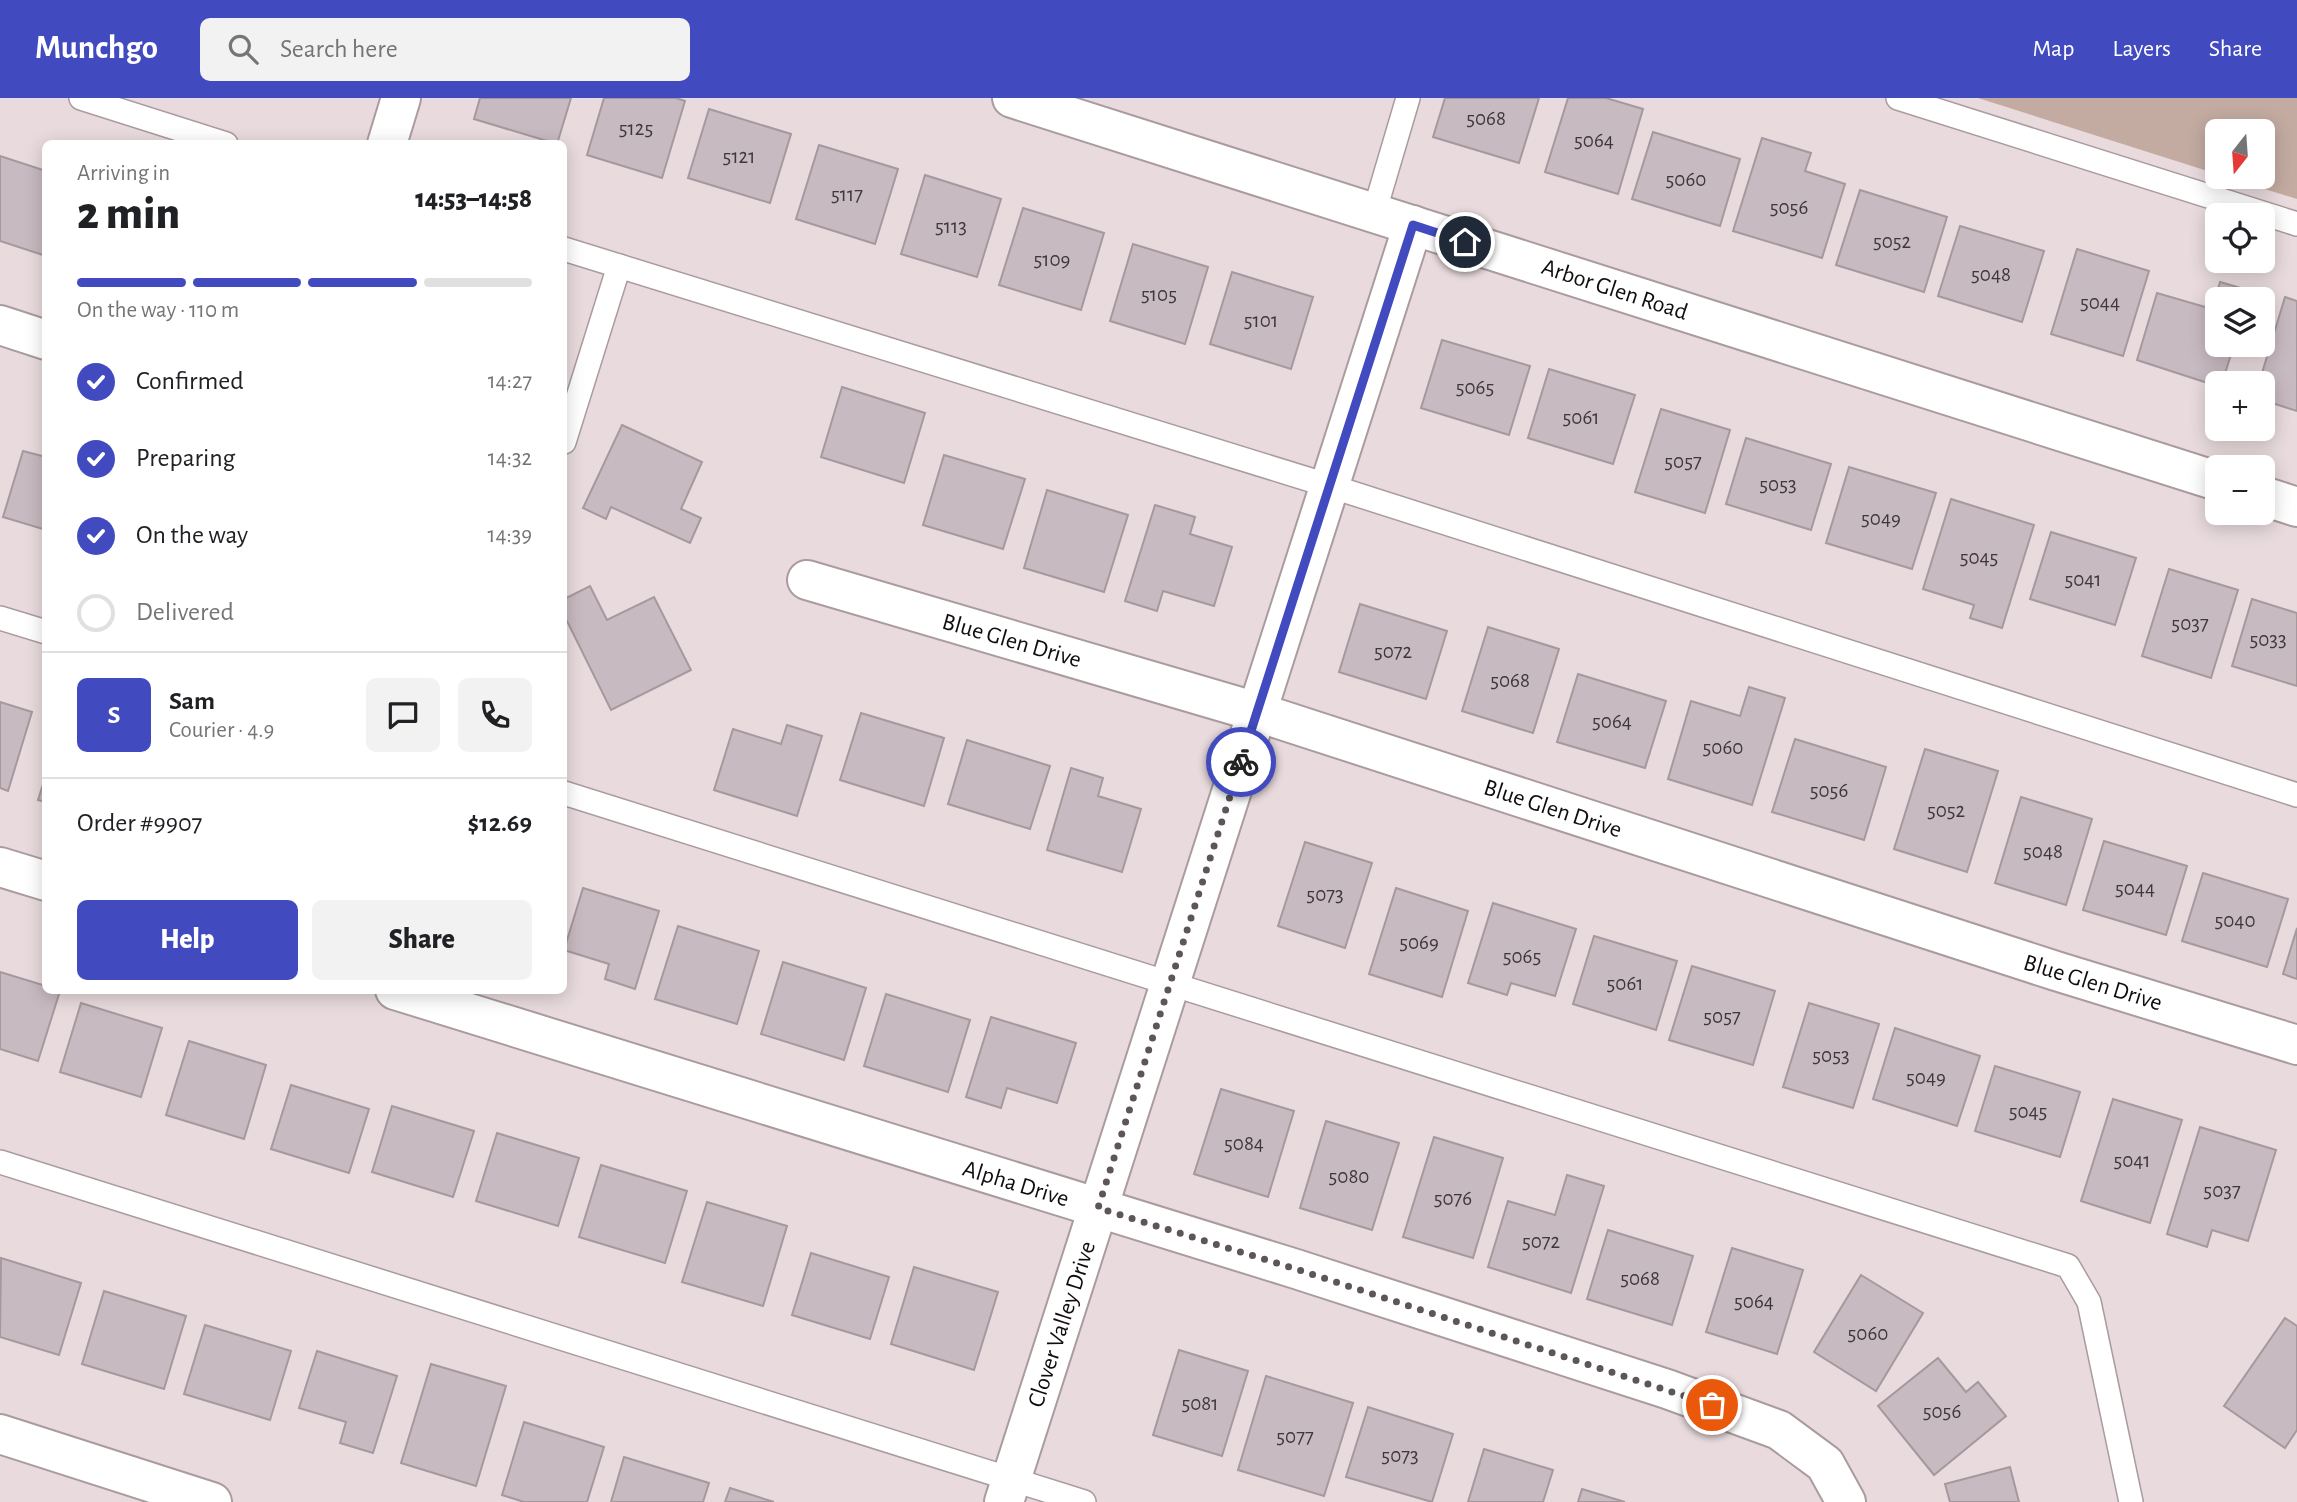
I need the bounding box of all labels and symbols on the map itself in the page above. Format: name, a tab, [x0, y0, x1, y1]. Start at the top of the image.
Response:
house number: 5068	[1466, 108, 1506, 129]
house number: 5125	[619, 118, 653, 139]
north arrow	[2205, 119, 2275, 189]
house number: 5064	[1574, 130, 1614, 151]
house number: 5121	[723, 146, 755, 167]
house number: 5060	[1666, 169, 1706, 190]
house number: 5117	[831, 184, 863, 205]
house number: 5056	[1770, 197, 1808, 218]
pin	[1435, 212, 1495, 272]
house number: 5113	[935, 216, 967, 237]
house number: 5052	[1873, 231, 1911, 252]
house number: 5109	[1034, 249, 1070, 270]
street label: Arbor Glen Road	[1539, 255, 1691, 325]
house number: 5048	[1971, 264, 2011, 285]
house number: 5105	[1141, 284, 1177, 305]
house number: 5044	[2080, 292, 2120, 313]
house number: 5101	[1244, 310, 1278, 331]
house number: 5065	[1456, 377, 1494, 398]
house number: 5061	[1563, 407, 1599, 428]
house number: 5057	[1664, 451, 1702, 472]
house number: 5053	[1759, 474, 1797, 495]
house number: 5049	[1861, 508, 1901, 529]
house number: 5045	[1960, 547, 1998, 568]
house number: 5041	[2064, 569, 2102, 590]
street label: Blue Glen Drive	[939, 610, 1084, 672]
house number: 5037	[2171, 613, 2209, 634]
house number: 5033	[2249, 629, 2287, 650]
house number: 5072	[1374, 641, 1412, 662]
house number: 5068	[1490, 670, 1530, 691]
house number: 5064	[1592, 711, 1632, 732]
courier	[1206, 727, 1276, 797]
house number: 5060	[1703, 737, 1743, 758]
street label: Blue Glen Drive	[1481, 775, 1625, 843]
house number: 5056	[1810, 780, 1848, 801]
house number: 5052	[1927, 800, 1965, 821]
house number: 5048	[2023, 841, 2063, 862]
house number: 5044	[2115, 878, 2155, 899]
house number: 5073	[1306, 884, 1344, 905]
house number: 5040	[2214, 910, 2256, 931]
house number: 5069	[1399, 932, 1439, 953]
house number: 5065	[1503, 946, 1541, 967]
street label: Blue Glen Drive	[2021, 951, 2165, 1015]
house number: 5061	[1607, 973, 1643, 994]
house number: 5057	[1703, 1006, 1741, 1027]
house number: 5053	[1812, 1045, 1850, 1066]
house number: 5049	[1906, 1067, 1946, 1088]
house number: 5045	[2009, 1101, 2047, 1122]
house number: 5084	[1224, 1133, 1264, 1154]
house number: 5041	[2113, 1150, 2151, 1171]
street label: Alpha Drive	[960, 1156, 1072, 1211]
house number: 5080	[1329, 1166, 1369, 1187]
house number: 5037	[2203, 1180, 2241, 1201]
house number: 5076	[1434, 1188, 1472, 1209]
house number: 5072	[1522, 1231, 1560, 1252]
street label: Clover Valley Drive	[1024, 1238, 1100, 1410]
house number: 5068	[1620, 1268, 1660, 1289]
house number: 5064	[1734, 1291, 1774, 1312]
house number: 5060	[1848, 1323, 1888, 1344]
pin	[1682, 1375, 1742, 1435]
house number: 5081	[1181, 1393, 1219, 1414]
house number: 5056	[1923, 1401, 1961, 1422]
house number: 5077	[1276, 1426, 1314, 1447]
house number: 5073	[1381, 1445, 1419, 1466]

